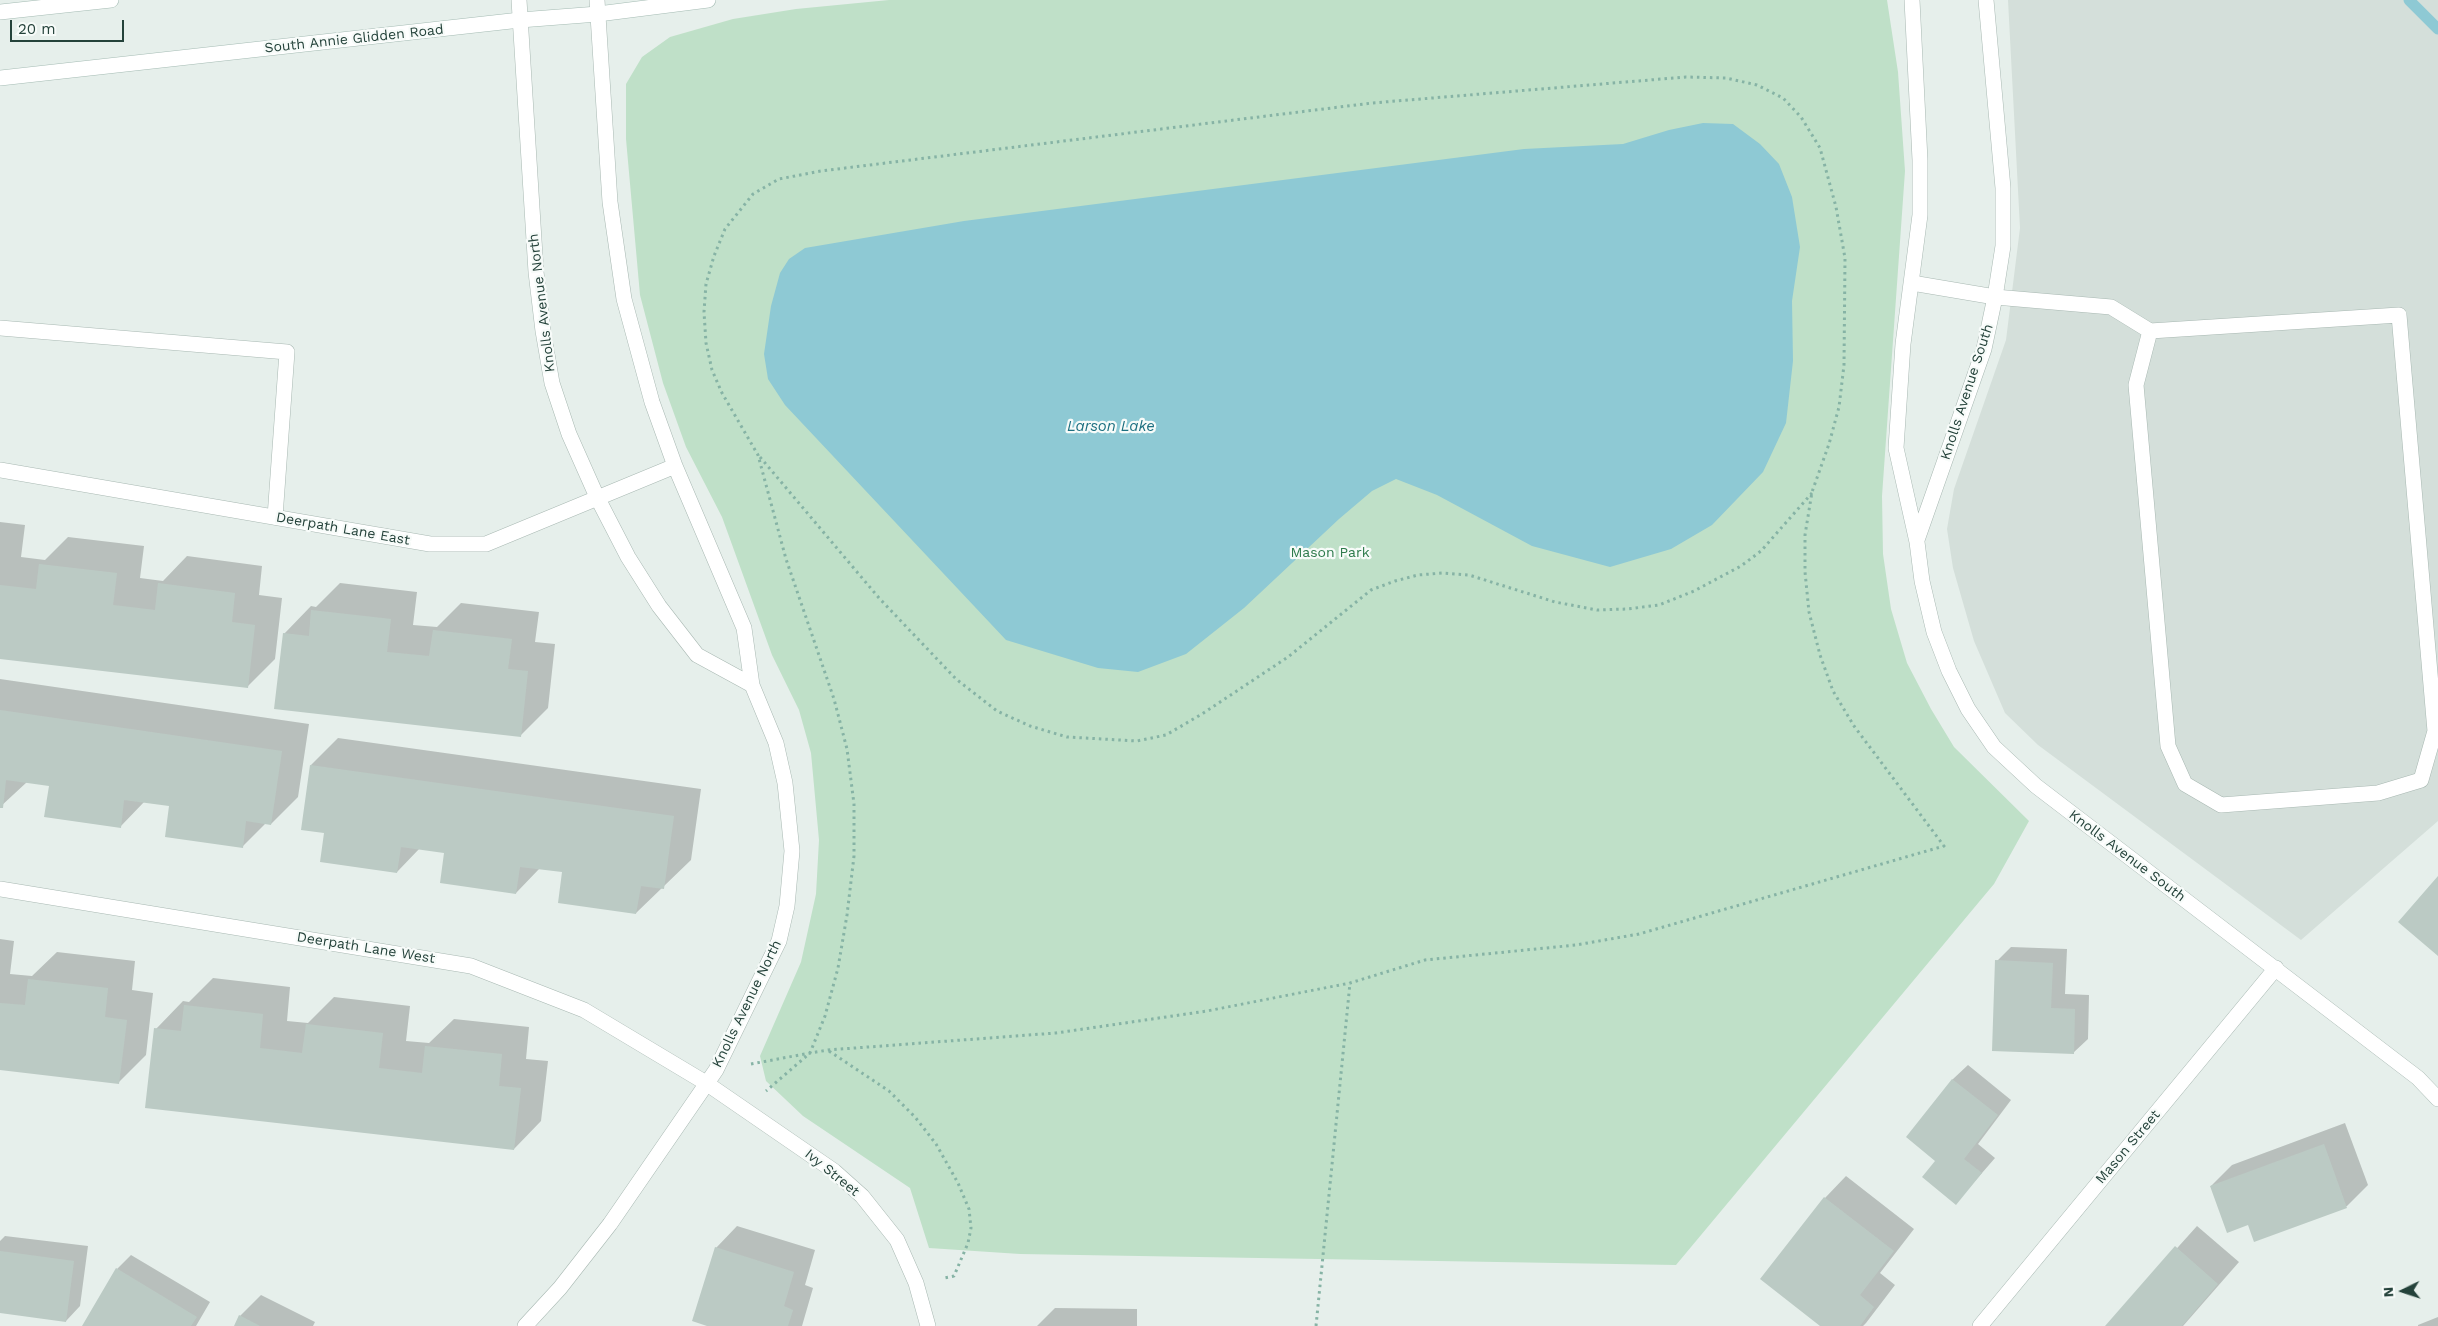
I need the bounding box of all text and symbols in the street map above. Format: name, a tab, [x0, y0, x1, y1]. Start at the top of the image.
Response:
scale bar	[12, 10, 126, 42]
text: 20 m	[18, 20, 56, 38]
street label: South Annie Glidden Road	[264, 21, 444, 57]
street label: Knolls Avenue North	[525, 233, 559, 373]
street label: Knolls Avenue South	[1937, 322, 1997, 462]
water label: Larson Lake	[1067, 418, 1155, 436]
street label: Deerpath Lane East	[275, 509, 411, 549]
park label: Mason Park	[1290, 545, 1370, 561]
street label: Knolls Avenue South	[2065, 807, 2189, 905]
street label: Deerpath Lane West	[296, 929, 436, 967]
street label: Knolls Avenue North	[709, 938, 785, 1070]
street label: Mason Street	[2092, 1107, 2164, 1187]
street label: Ivy Street	[801, 1146, 863, 1200]
north arrow	[2378, 1266, 2428, 1316]
text: N	[2380, 1286, 2396, 1298]

